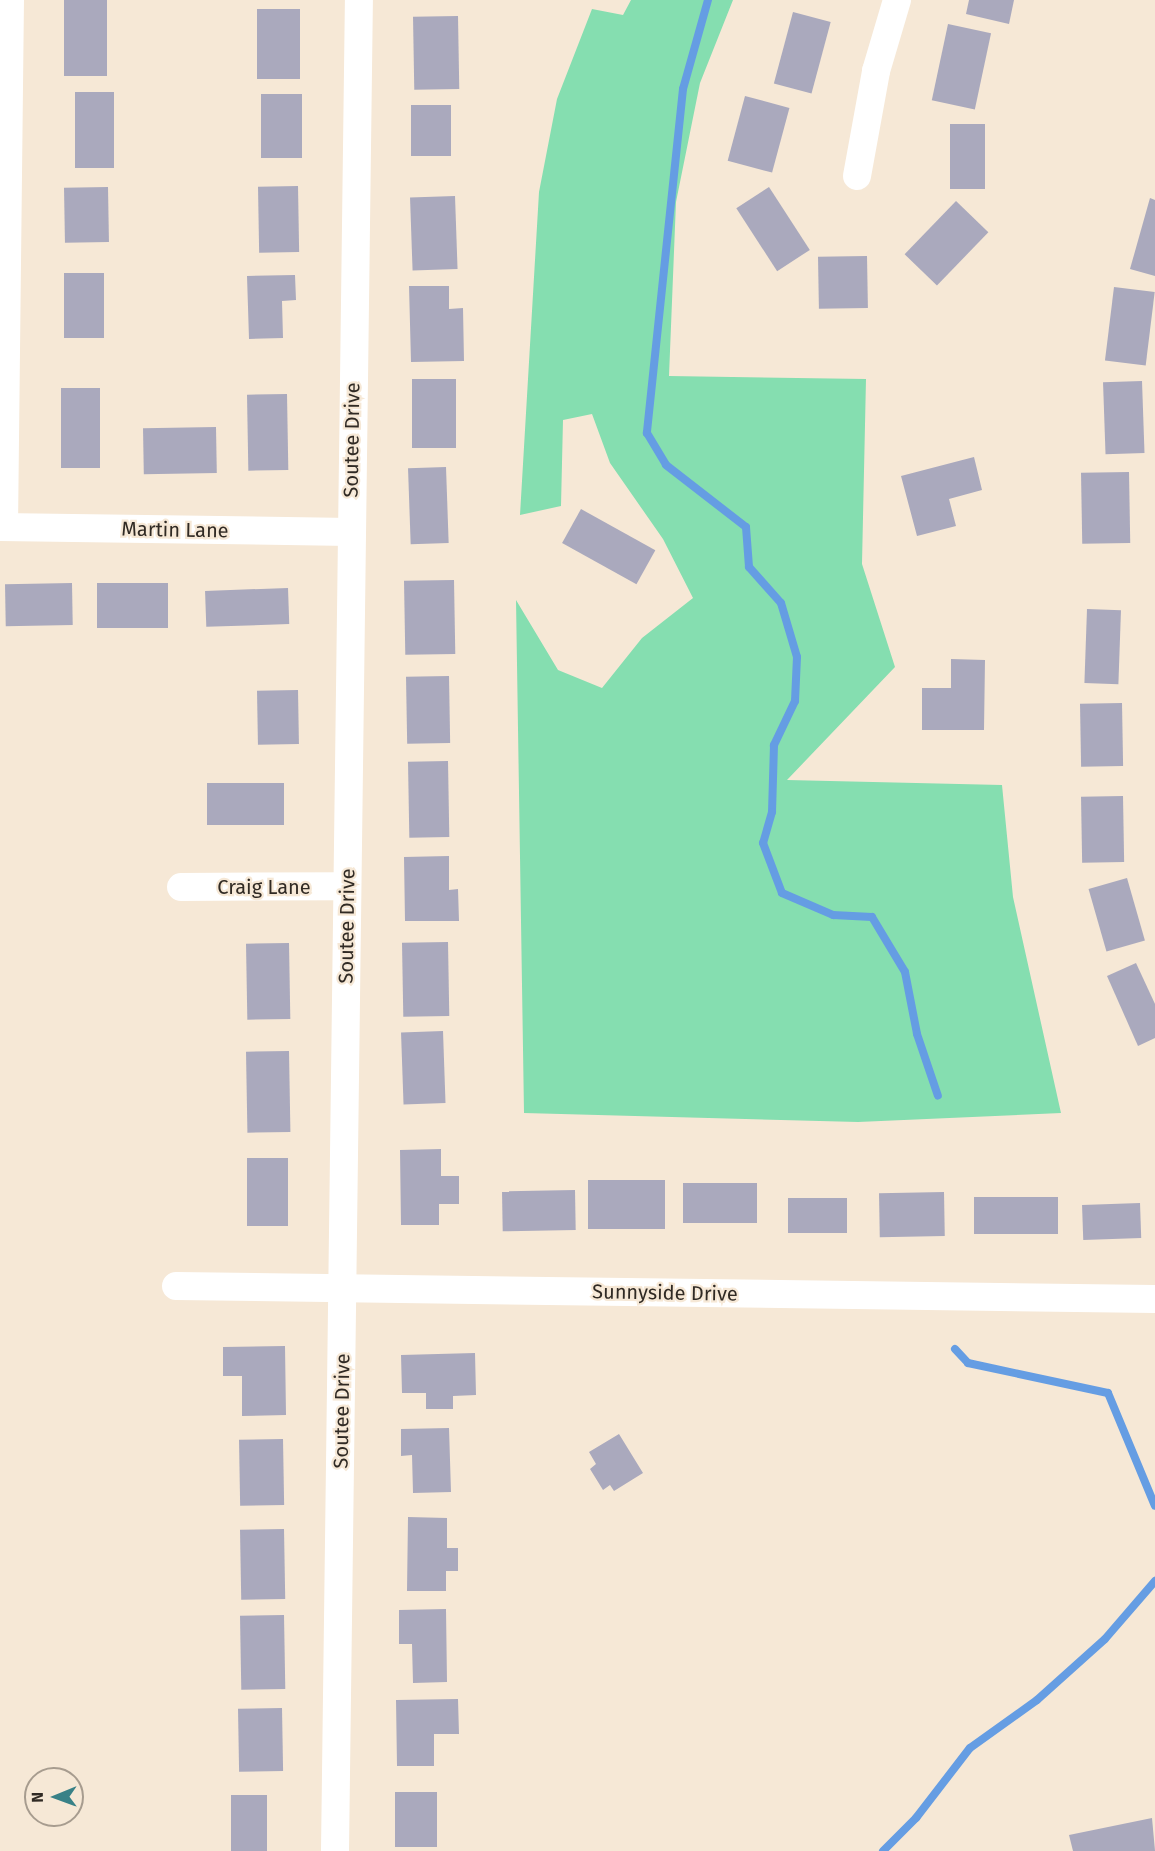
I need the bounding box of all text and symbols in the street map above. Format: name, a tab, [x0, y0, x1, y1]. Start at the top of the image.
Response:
street label: Soutee Drive	[339, 382, 365, 498]
street label: Martin Lane	[121, 517, 229, 543]
street label: Soutee Drive	[334, 868, 360, 984]
street label: Craig Lane	[217, 875, 311, 899]
street label: Sunnyside Drive	[592, 1280, 738, 1306]
street label: Soutee Drive	[329, 1353, 355, 1469]
north arrow	[24, 1767, 84, 1827]
text: N	[28, 1792, 47, 1803]

